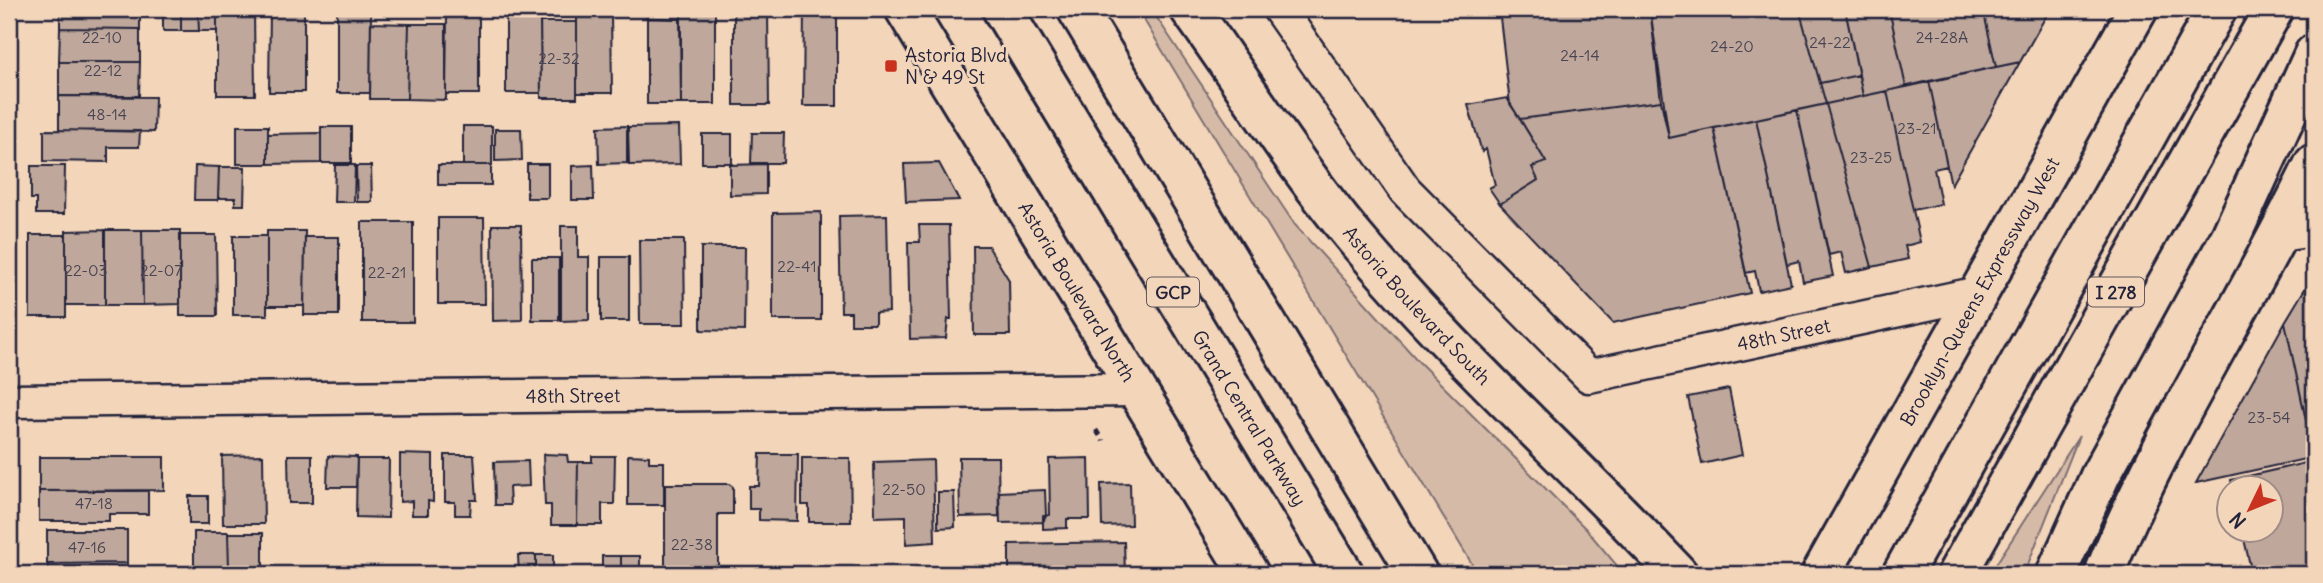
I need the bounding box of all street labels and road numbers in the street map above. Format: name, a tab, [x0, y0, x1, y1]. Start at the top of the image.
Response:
street label: Brooklyn-Queens Expressway West	[1895, 153, 2064, 430]
street label: Astoria Boulevard North	[1013, 197, 1141, 386]
street label: Astoria Boulevard South	[1338, 221, 1496, 390]
road number: GCP	[1147, 278, 1199, 306]
road number: I 278	[2088, 278, 2144, 306]
street label: 48th Street	[1735, 313, 1832, 356]
street label: Grand Central Parkway	[1187, 326, 1312, 510]
street label: 48th Street	[526, 383, 620, 408]

